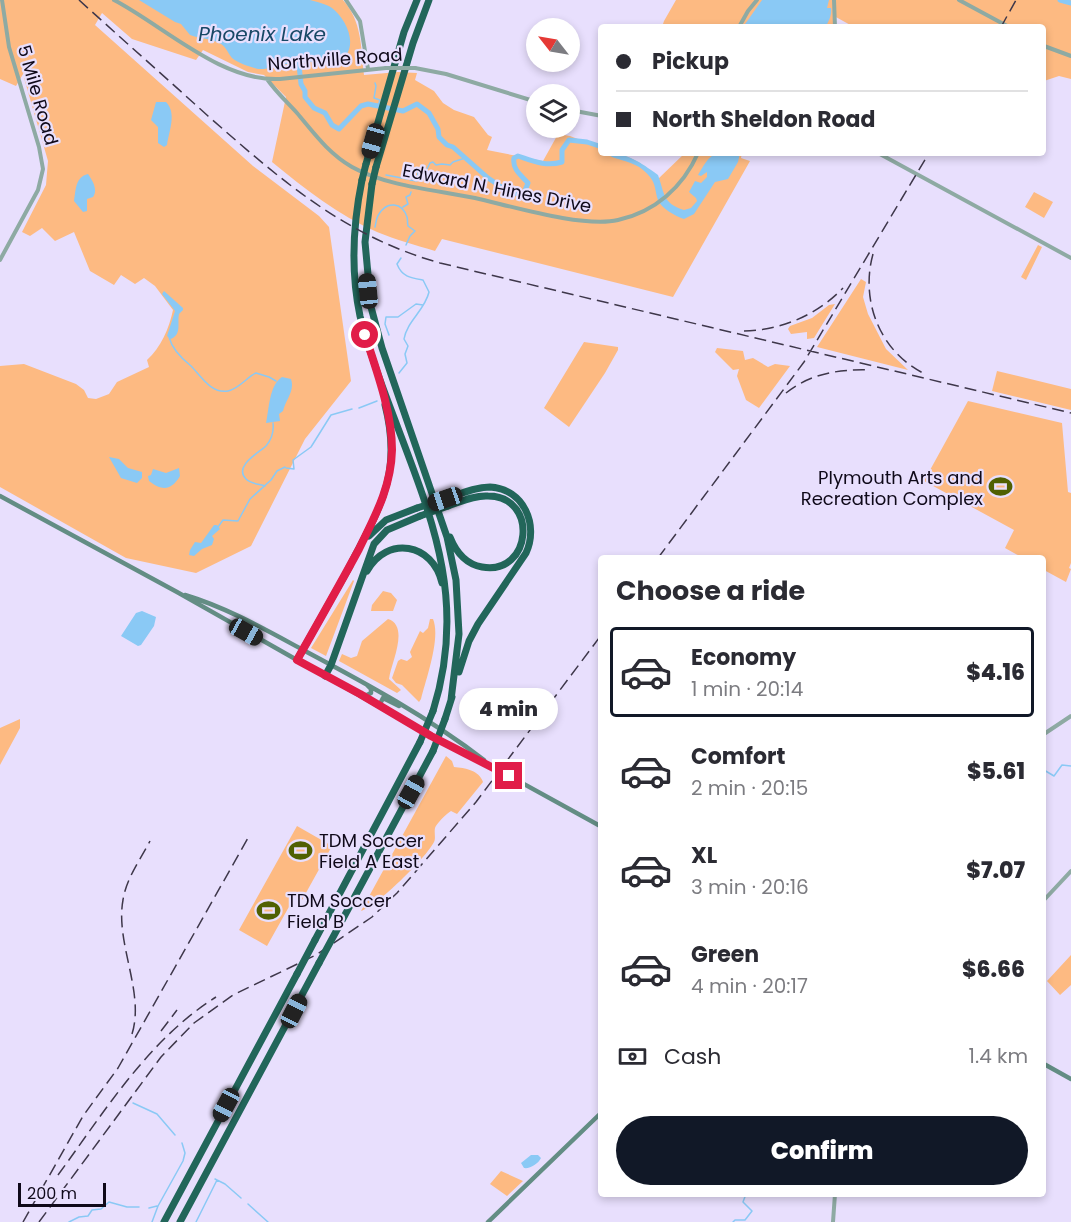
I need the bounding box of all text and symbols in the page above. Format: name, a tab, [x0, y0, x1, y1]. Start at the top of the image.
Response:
north arrow	[526, 18, 580, 72]
map controls	[526, 18, 580, 138]
water label: Phoenix Lake	[198, 20, 326, 48]
street label: 5 Mile Road	[12, 42, 64, 148]
street label: Northville Road	[267, 42, 403, 76]
text: Pickup	[652, 46, 729, 77]
button: layers	[526, 84, 580, 138]
text: North Sheldon Road	[652, 104, 875, 135]
car	[359, 121, 387, 161]
street label: Edward N. Hines Drive	[400, 157, 594, 219]
car	[357, 272, 379, 310]
route start	[351, 321, 378, 348]
place label: Plymouth Arts and Recreation Complex	[801, 465, 983, 511]
sports icon: Plymouth Arts and Recreation Complex	[988, 474, 1014, 500]
car	[425, 485, 465, 513]
text: Choose a ride	[616, 572, 805, 609]
car	[226, 615, 266, 649]
text: Economy	[691, 642, 796, 673]
icon: car	[619, 645, 673, 699]
text: $4.16	[966, 657, 1025, 688]
text: 1 min · 20:14	[691, 675, 803, 703]
callout: 4 min	[460, 689, 558, 731]
text: 4 min	[479, 695, 538, 723]
text: Comfort	[691, 741, 785, 772]
icon: car	[619, 744, 673, 798]
text: $5.61	[967, 756, 1025, 787]
route end	[495, 762, 522, 789]
car	[394, 772, 428, 812]
text: 2 min · 20:15	[691, 774, 808, 802]
place label: TDM Soccer Field A East	[319, 828, 424, 874]
sports icon: TDM Soccer Field A East	[288, 837, 314, 863]
text: XL	[691, 840, 717, 871]
icon: car	[619, 843, 673, 897]
text: $7.07	[966, 855, 1025, 886]
text: 3 min · 20:16	[691, 873, 809, 901]
place label: TDM Soccer Field B	[287, 888, 392, 934]
sports icon: TDM Soccer Field B	[256, 897, 282, 923]
text: Green	[691, 939, 759, 970]
icon: car	[619, 942, 673, 996]
text: $6.66	[962, 954, 1025, 985]
text: 4 min · 20:17	[691, 972, 808, 1000]
car	[278, 991, 310, 1031]
icon: cash	[616, 1040, 649, 1073]
text: Cash	[664, 1041, 721, 1072]
text: 1.4 km	[969, 1042, 1028, 1070]
car	[210, 1085, 242, 1125]
button: Confirm	[616, 1116, 1028, 1185]
scale bar	[18, 1180, 106, 1208]
text: 200 m	[27, 1182, 77, 1205]

